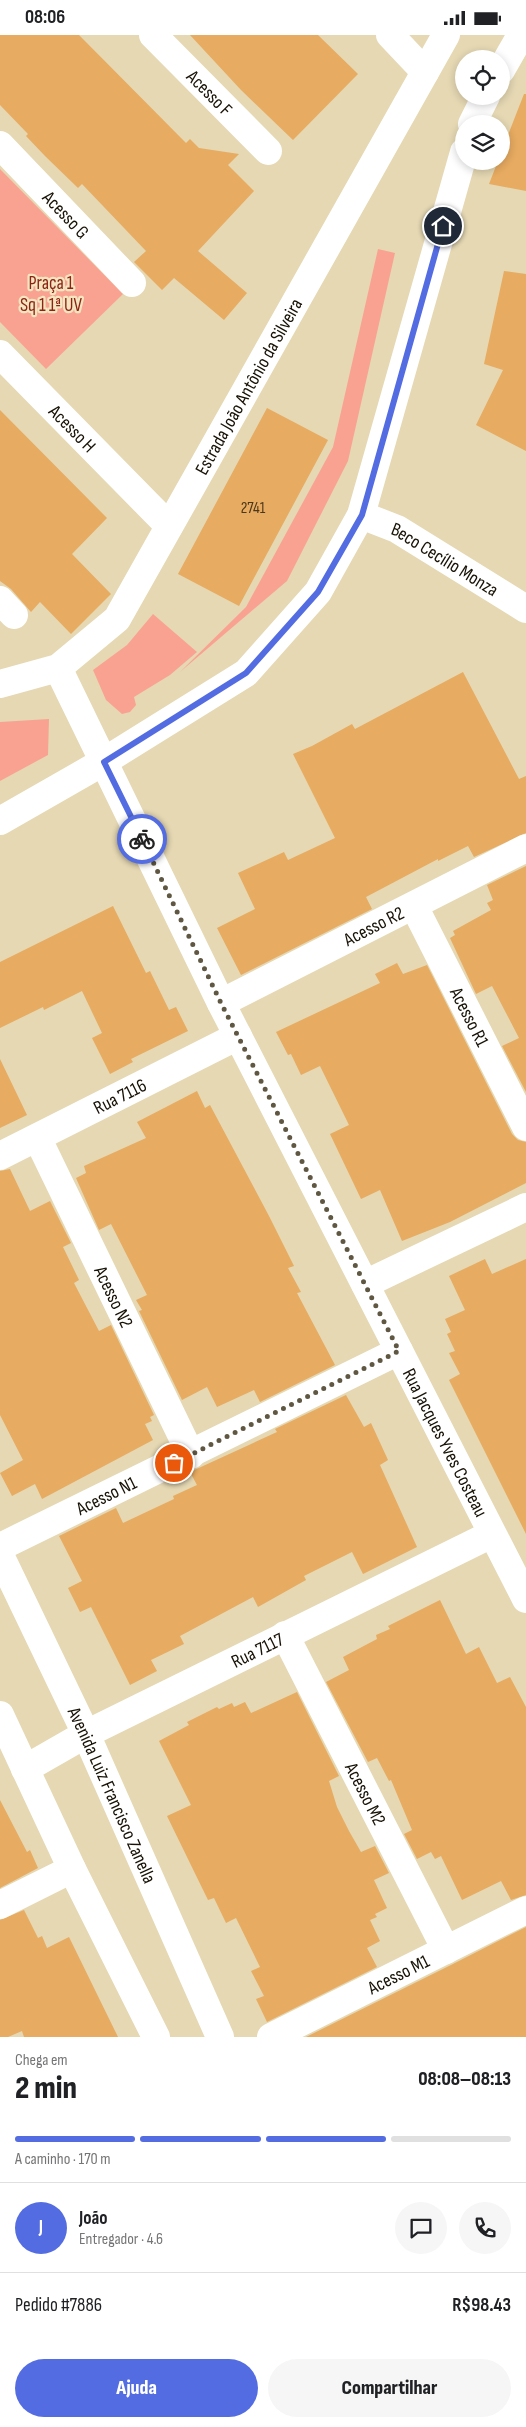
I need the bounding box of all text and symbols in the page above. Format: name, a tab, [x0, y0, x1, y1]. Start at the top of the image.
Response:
text: 08:06	[25, 6, 65, 29]
map controls	[455, 50, 510, 170]
button: locate	[455, 50, 510, 105]
street label: Acesso F	[181, 65, 237, 121]
button: layers	[455, 115, 510, 170]
street label: Acesso G	[36, 186, 93, 244]
pin	[422, 205, 464, 247]
icon: home	[429, 212, 457, 240]
park label: Praça 1 Sq 1 1ª UV	[20, 272, 82, 317]
street label: Estrada João Antônio da Silveira	[191, 295, 308, 479]
street label: Acesso H	[43, 400, 100, 458]
house number: 2741	[241, 499, 266, 518]
street label: Beco Cecílio Monza	[388, 518, 502, 602]
courier	[117, 814, 167, 864]
icon: bike	[128, 825, 156, 853]
street label: Acesso R2	[339, 902, 408, 952]
street label: Acesso R1	[444, 983, 493, 1051]
street label: Rua 7116	[90, 1074, 151, 1120]
street label: Acesso N2	[88, 1262, 138, 1332]
street label: Rua Jacques Yves Costeau	[397, 1365, 492, 1521]
pin	[153, 1442, 195, 1484]
icon: bag	[160, 1449, 188, 1477]
street label: Acesso N1	[72, 1472, 141, 1521]
street label: Rua 7117	[228, 1628, 288, 1674]
street label: Avenida Luiz Francisco Zanella	[61, 1703, 161, 1887]
street label: Acesso M2	[339, 1758, 390, 1829]
street label: Acesso M1	[363, 1950, 434, 2000]
text: Chega em	[15, 2051, 68, 2070]
text: 08:08–08:13	[418, 2068, 511, 2091]
text: 2 min	[15, 2069, 77, 2108]
text: A caminho · 170 m	[15, 2150, 110, 2169]
button: chat	[395, 2202, 447, 2254]
button: phone	[459, 2202, 511, 2254]
text: João	[79, 2207, 108, 2230]
text: J	[39, 2216, 43, 2239]
text: Entregador · 4.6	[79, 2230, 163, 2249]
text: Pedido #7886	[15, 2294, 102, 2317]
text: R$98.43	[452, 2294, 511, 2317]
button: Ajuda	[15, 2359, 258, 2417]
button: Compartilhar	[268, 2359, 511, 2417]

